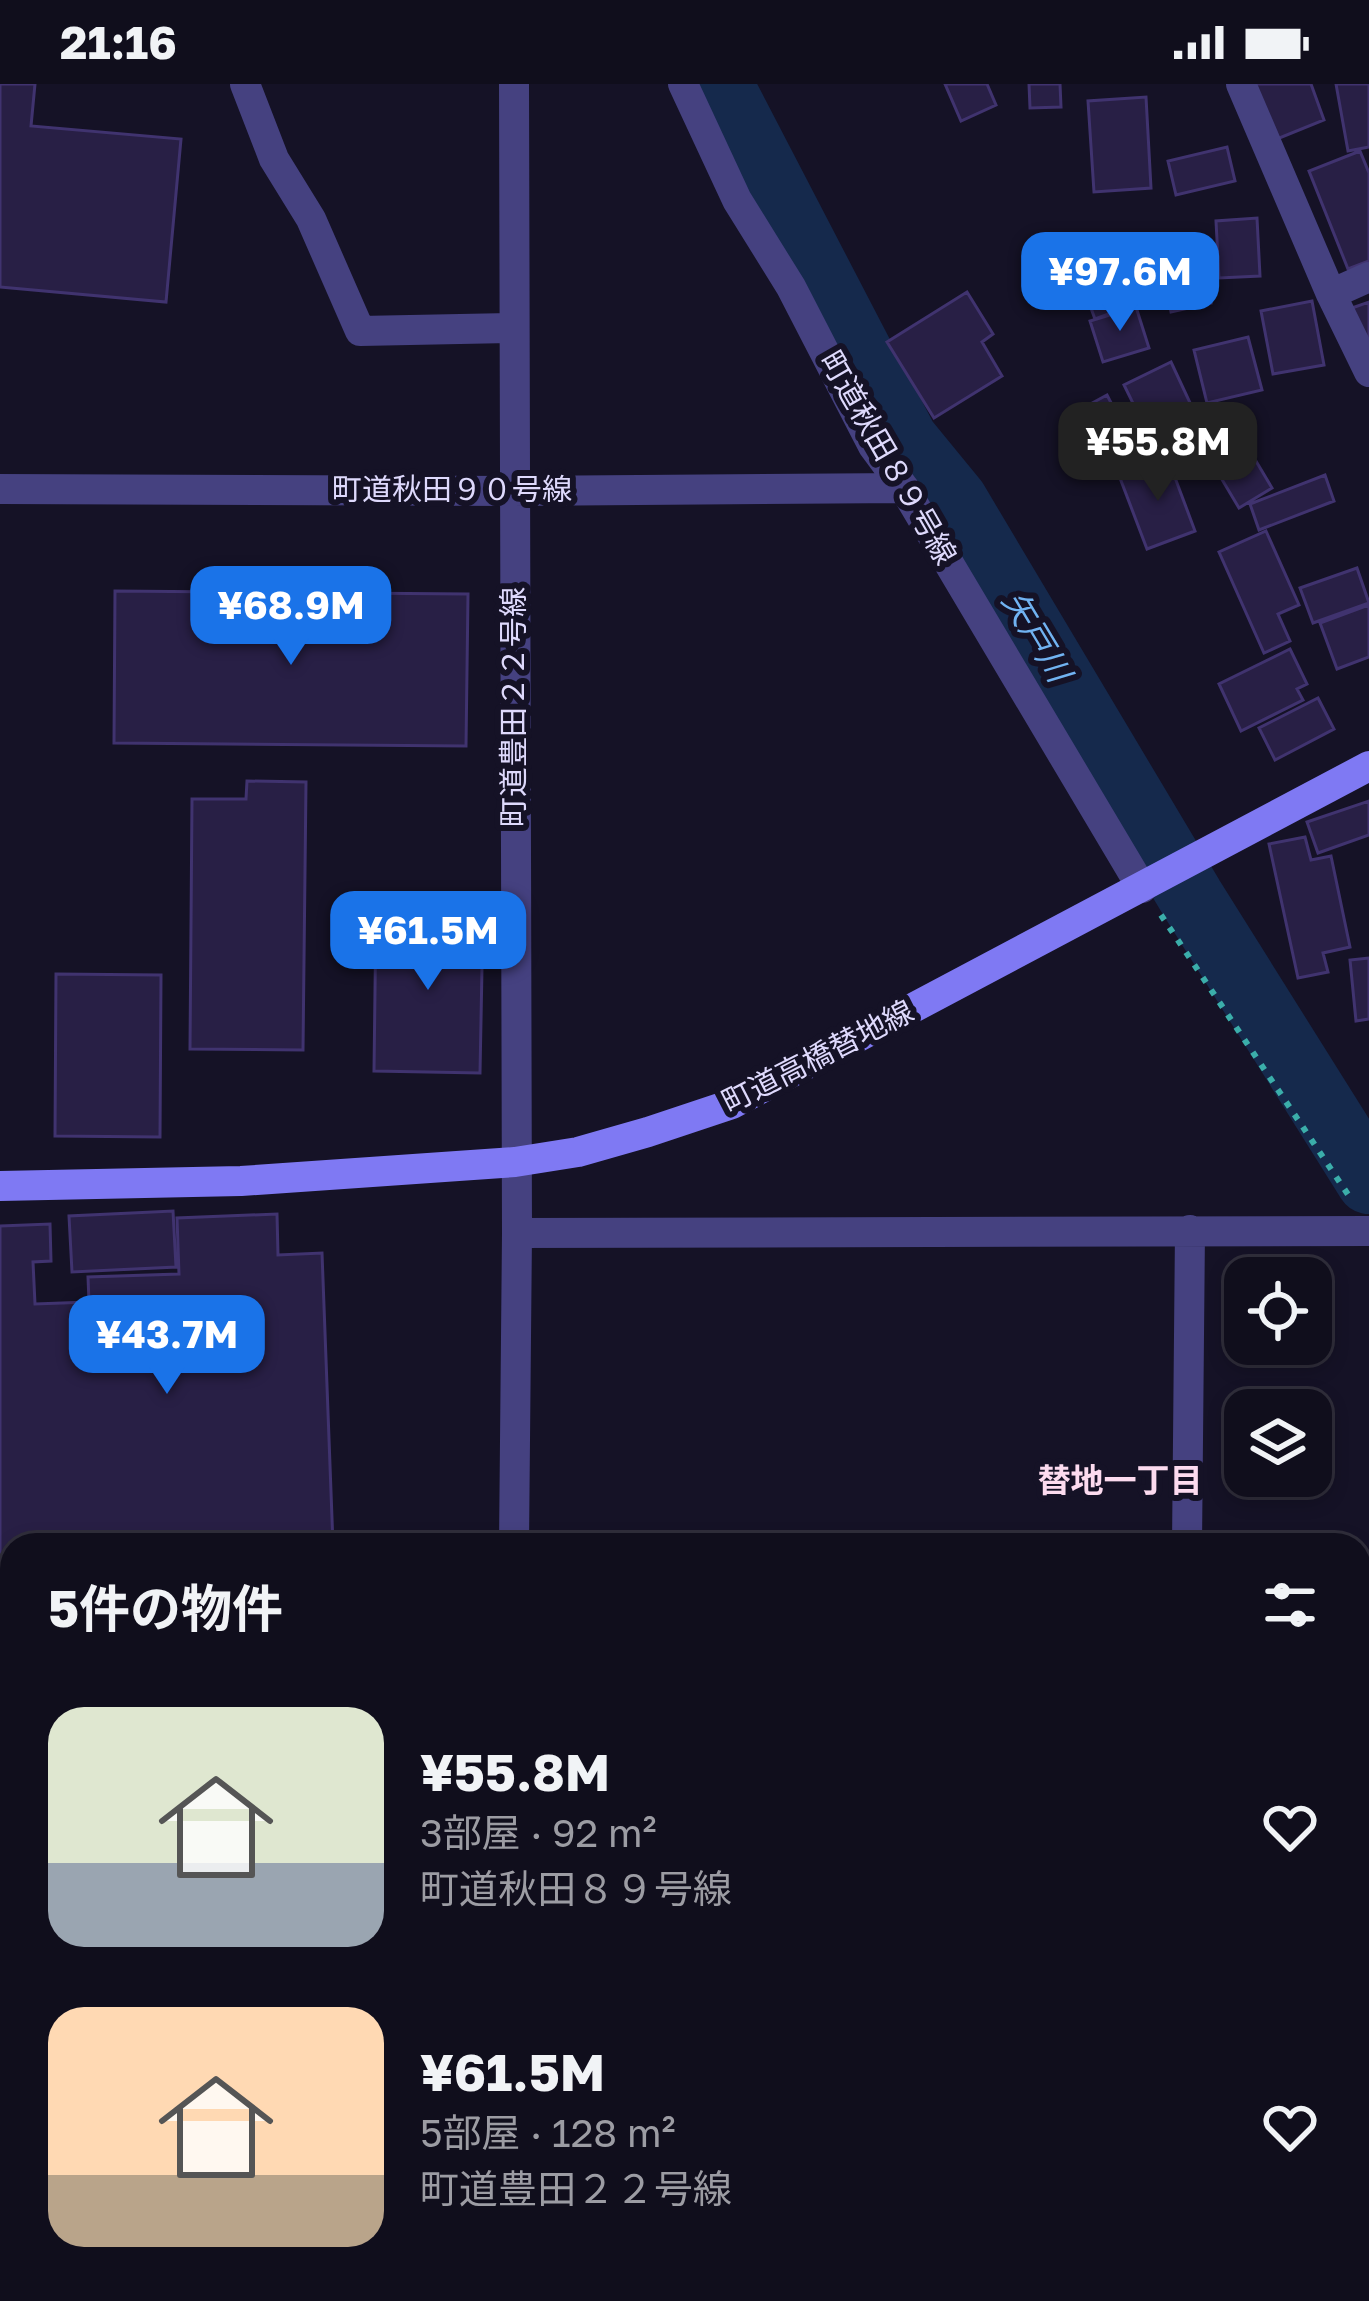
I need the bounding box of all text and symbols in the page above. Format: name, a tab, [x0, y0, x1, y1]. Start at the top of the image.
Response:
text: 21:16	[60, 15, 177, 69]
pin: ¥97.6M	[1022, 232, 1218, 334]
text: ¥97.6M	[1048, 247, 1192, 294]
street label: 町道秋田８９号線	[813, 345, 964, 570]
pin: ¥55.8M	[1060, 402, 1256, 504]
text: ¥55.8M	[1085, 417, 1231, 464]
street label: 町道秋田９０号線	[332, 471, 572, 507]
pin: ¥68.9M	[193, 566, 389, 668]
text: ¥68.9M	[217, 581, 365, 628]
water label: 矢戸川	[995, 583, 1081, 691]
street label: 町道豊田２２号線	[495, 587, 531, 827]
pin: ¥61.5M	[330, 891, 526, 993]
text: ¥61.5M	[357, 906, 499, 953]
street label: 町道高橋替地線	[716, 992, 919, 1120]
map controls	[1224, 1257, 1332, 1497]
button: locate	[1224, 1257, 1332, 1365]
pin: ¥43.7M	[69, 1295, 265, 1397]
text: ¥43.7M	[96, 1310, 238, 1357]
button: layers	[1224, 1389, 1332, 1497]
district label: 替地一丁目	[1038, 1460, 1203, 1499]
icon: filters	[1257, 1572, 1323, 1638]
text: 5件の物件	[48, 1577, 283, 1638]
text: ¥55.8M	[420, 1741, 610, 1802]
icon: home	[144, 1755, 288, 1899]
icon: heart	[1257, 1794, 1323, 1860]
text: 3部屋 · 92 m²	[420, 1809, 657, 1856]
text: 町道秋田８９号線	[420, 1865, 732, 1912]
text: ¥61.5M	[420, 2041, 605, 2102]
icon: home	[144, 2055, 288, 2199]
icon: heart	[1257, 2094, 1323, 2160]
text: 5部屋 · 128 m²	[420, 2109, 675, 2156]
text: 町道豊田２２号線	[420, 2165, 732, 2212]

